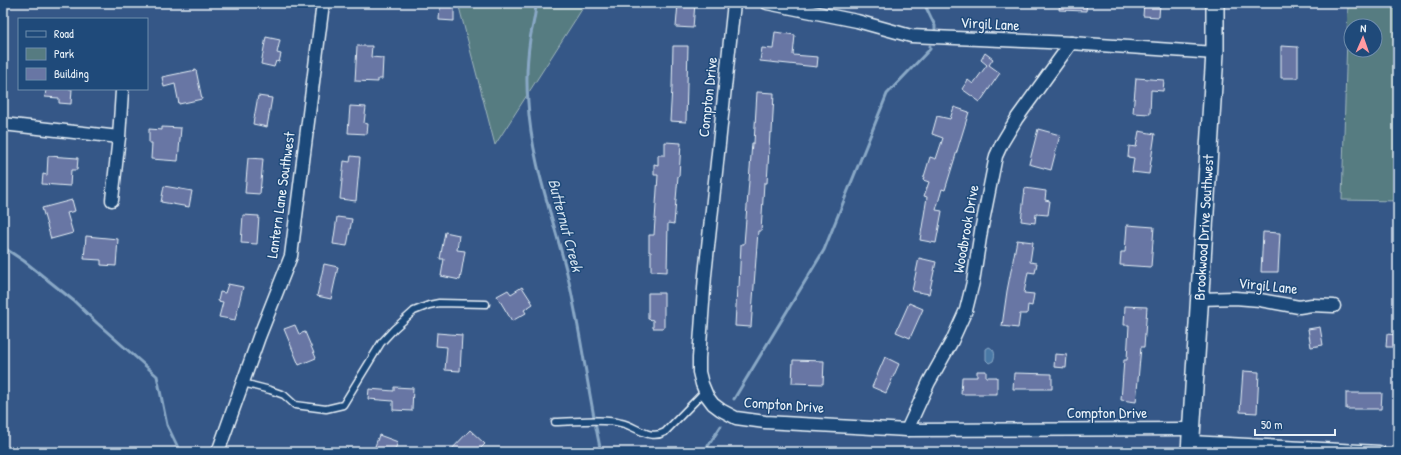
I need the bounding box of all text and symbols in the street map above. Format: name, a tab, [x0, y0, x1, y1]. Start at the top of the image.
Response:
street label: Virgil Lane	[960, 11, 1020, 36]
legend	[18, 18, 148, 90]
north arrow	[1343, 18, 1383, 58]
text: N	[1360, 21, 1367, 35]
text: Road	[54, 25, 74, 42]
text: Park	[54, 45, 74, 62]
street label: Compton Drive	[693, 56, 722, 138]
text: Building	[54, 65, 89, 82]
street label: Lantern Lane Southwest	[261, 130, 300, 259]
street label: Brookwood Drive Southwest	[1189, 153, 1219, 301]
water label: Butternut Creek	[543, 176, 589, 275]
street label: Woodbrook Drive	[947, 183, 984, 275]
street label: Virgil Lane	[1237, 272, 1299, 299]
street label: Compton Drive	[743, 391, 825, 418]
street label: Compton Drive	[1067, 402, 1147, 423]
scale bar	[1255, 411, 1335, 437]
text: 50 m	[1261, 416, 1282, 433]

